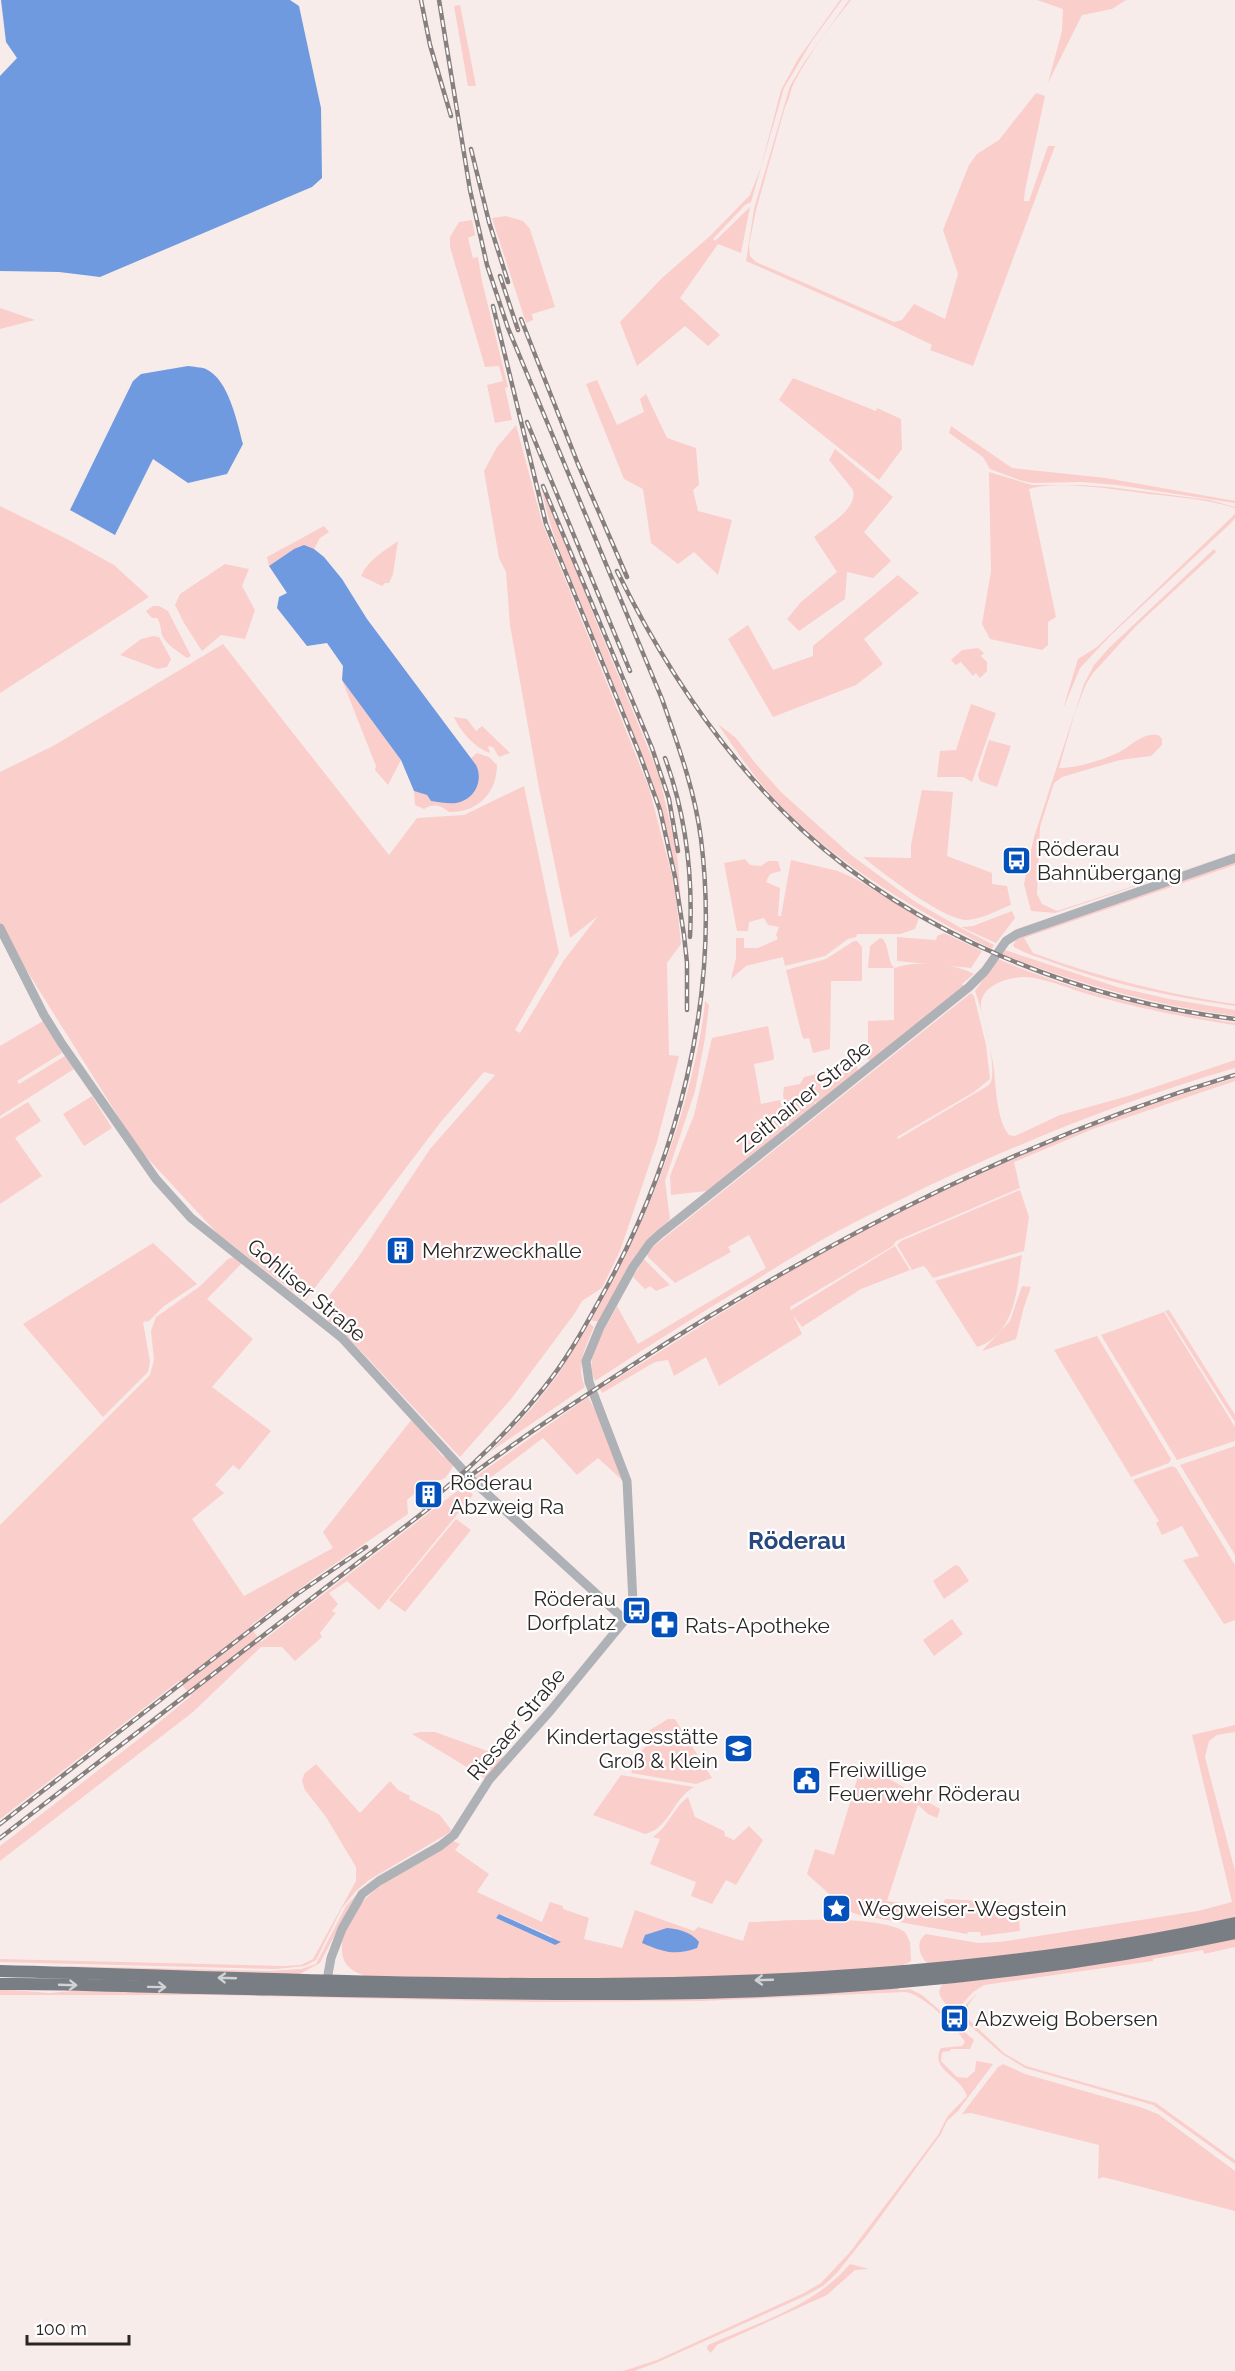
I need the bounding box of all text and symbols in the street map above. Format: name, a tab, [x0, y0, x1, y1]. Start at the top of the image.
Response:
place label: Röderau Bahnübergang	[1037, 836, 1181, 885]
bus stop icon: Röderau Bahnübergang	[1000, 844, 1032, 876]
street label: Zeithainer Straße	[732, 1035, 876, 1157]
street label: Gohliser Straße	[243, 1233, 371, 1347]
building icon: Mehrzweckhalle	[385, 1234, 417, 1266]
place label: Mehrzweckhalle	[422, 1238, 582, 1263]
place label: Röderau Abzweig Ra	[450, 1470, 564, 1519]
building icon: Röderau Abzweig Ra	[413, 1478, 445, 1510]
district label: Röderau	[748, 1526, 846, 1555]
place label: Röderau Dorfplatz	[527, 1586, 616, 1635]
bus stop icon: Röderau Dorfplatz	[621, 1594, 653, 1626]
pharmacy icon: Rats-Apotheke	[648, 1609, 680, 1641]
place label: Rats-Apotheke	[685, 1613, 830, 1638]
street label: Riesaer Straße	[462, 1663, 570, 1785]
place label: Kindertagesstätte Groß & Klein	[546, 1724, 718, 1773]
school or university icon: Kindertagesstätte Groß & Klein	[723, 1732, 755, 1764]
place label: Freiwillige Feuerwehr Röderau	[828, 1757, 1020, 1806]
public building icon: Freiwillige Feuerwehr Röderau	[791, 1765, 823, 1797]
place icon: Wegweiser-Wegstein	[821, 1892, 853, 1924]
place label: Wegweiser-Wegstein	[858, 1896, 1067, 1921]
one-way arrow	[217, 1972, 237, 1983]
one-way arrow	[754, 1974, 774, 1986]
one-way arrow	[57, 1979, 77, 1991]
one-way arrow	[146, 1981, 166, 1993]
bus stop icon: Abzweig Bobersen	[938, 2002, 970, 2034]
place label: Abzweig Bobersen	[975, 2006, 1158, 2031]
scale bar	[27, 2308, 129, 2346]
text: 100 m	[36, 2318, 87, 2339]

